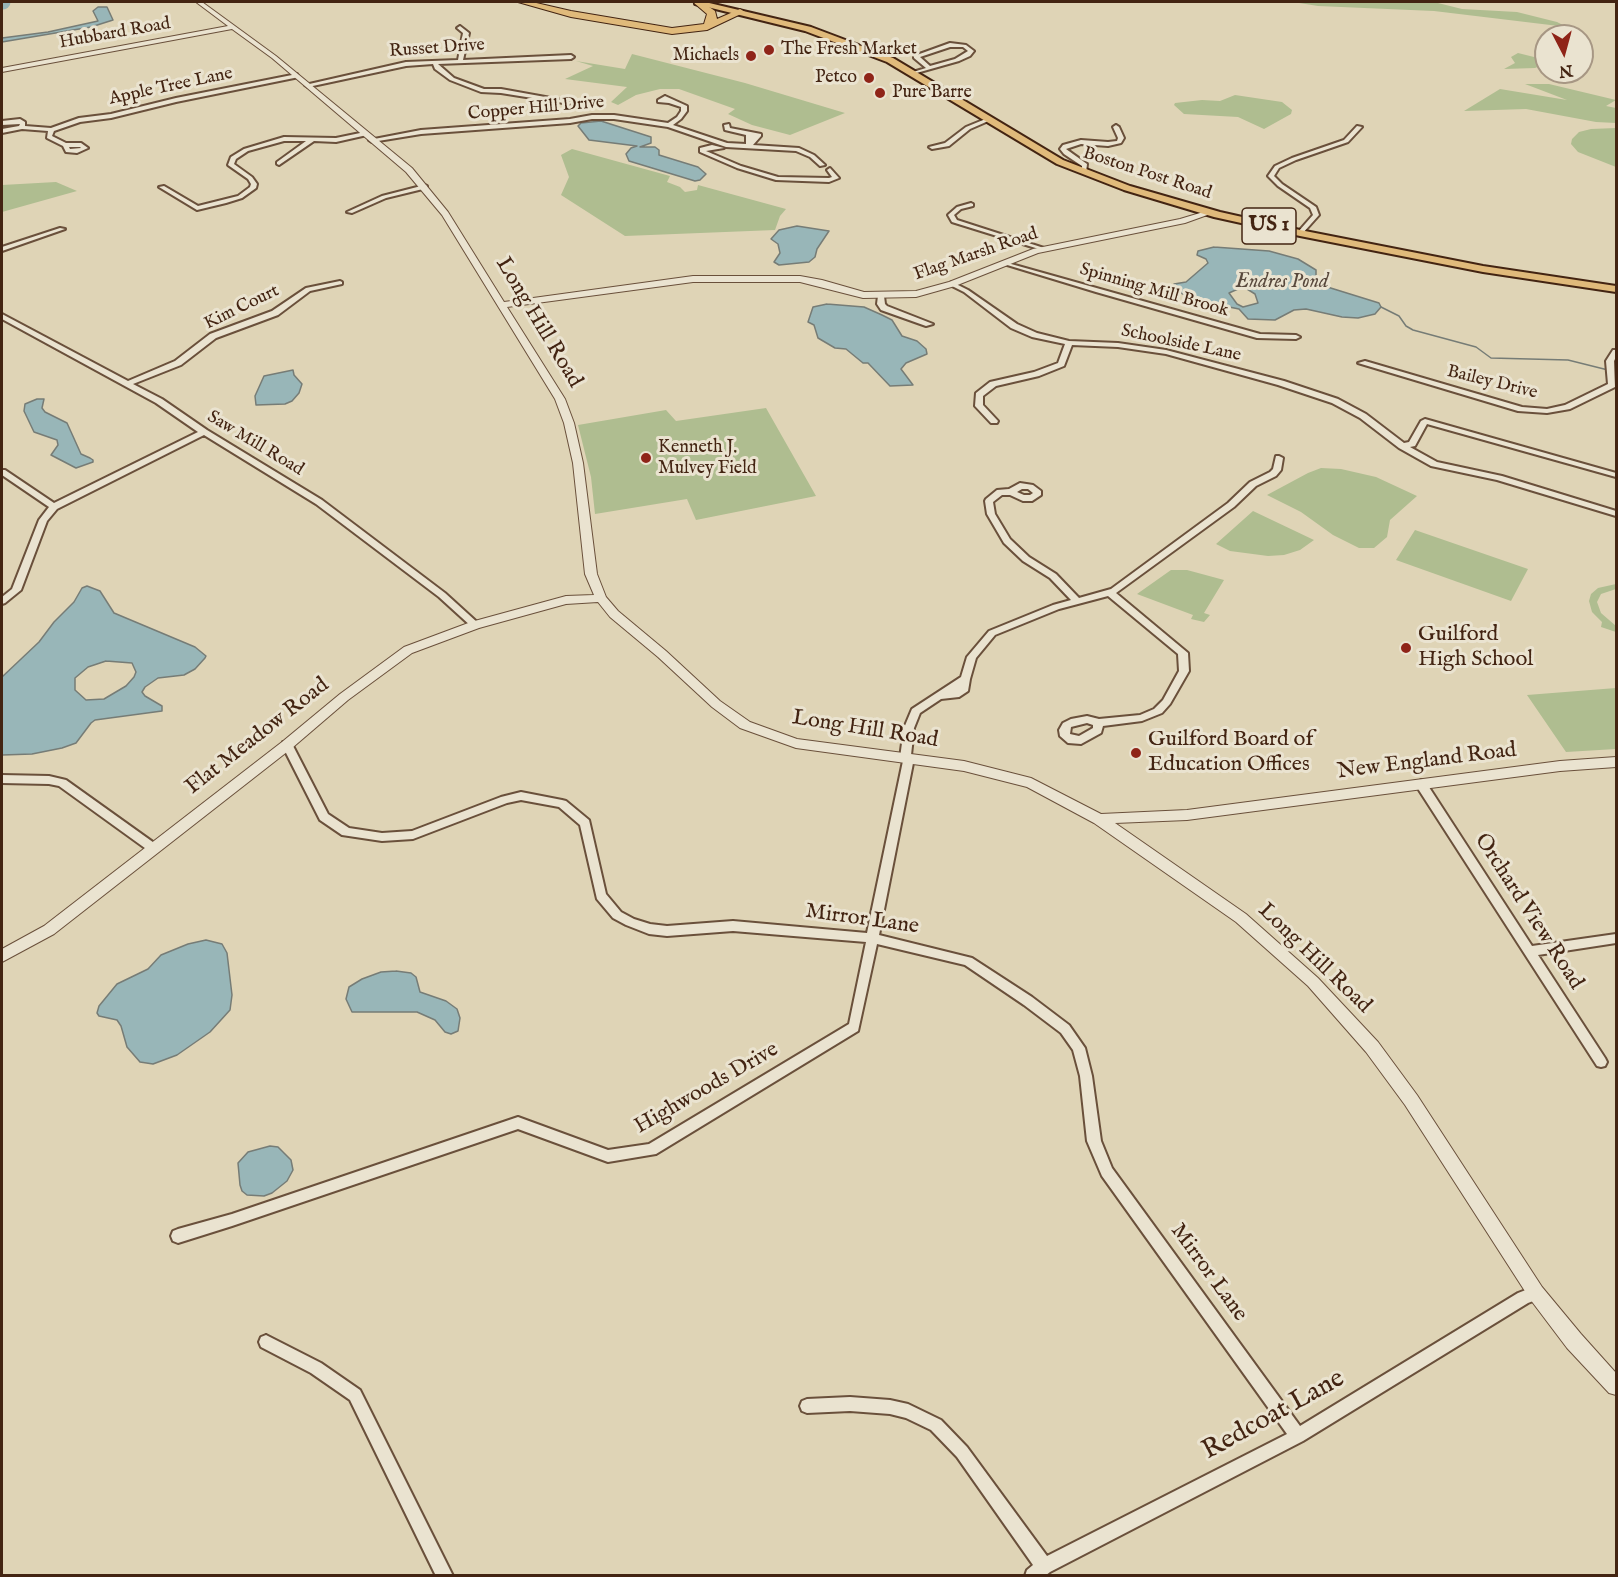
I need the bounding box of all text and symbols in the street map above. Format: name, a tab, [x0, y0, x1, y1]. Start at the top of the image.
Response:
street label: Hubbard Road	[58, 14, 172, 54]
north arrow	[1534, 24, 1594, 84]
street label: Russet Drive	[388, 35, 486, 63]
place label: The Fresh Market	[781, 39, 917, 61]
marker: The Fresh Market	[762, 43, 776, 57]
place label: Michaels	[673, 45, 739, 67]
marker: Michaels	[744, 49, 758, 63]
text: N	[1558, 59, 1574, 81]
street label: Apple Tree Lane	[107, 63, 235, 111]
place label: Petco	[815, 67, 857, 89]
marker: Petco	[862, 71, 876, 85]
place label: Pure Barre	[892, 82, 972, 104]
marker: Pure Barre	[873, 86, 887, 100]
street label: Copper Hill Drive	[467, 92, 605, 126]
street label: Boston Post Road	[1080, 143, 1214, 205]
road number: US 1	[1242, 208, 1296, 244]
street label: Flag Marsh Road	[911, 224, 1041, 286]
street label: Long Hill Road	[489, 253, 587, 393]
street label: Spinning Mill Brook	[1077, 259, 1231, 323]
water label: Endres Pond	[1236, 271, 1328, 295]
street label: Kim Court	[201, 281, 283, 335]
street label: Schoolside Lane	[1119, 321, 1243, 367]
street label: Bailey Drive	[1445, 361, 1539, 405]
street label: Saw Mill Road	[203, 407, 307, 481]
place label: Kenneth J. Mulvey Field	[658, 437, 757, 480]
marker: Kenneth J. Mulvey Field	[639, 451, 653, 465]
place label: Guilford High School	[1418, 622, 1533, 674]
marker: Guilford High School	[1399, 641, 1413, 655]
street label: Flat Meadow Road	[181, 673, 335, 801]
street label: Long Hill Road	[790, 705, 940, 755]
place label: Guilford Board of Education Offices	[1148, 727, 1313, 778]
street label: New England Road	[1336, 738, 1518, 786]
marker: Guilford Board of Education Offices	[1129, 746, 1143, 760]
street label: Orchard View Road	[1468, 829, 1588, 995]
street label: Long Hill Road	[1252, 898, 1376, 1020]
street label: Mirror Lane	[804, 899, 920, 941]
street label: Highwoods Drive	[630, 1037, 784, 1141]
street label: Mirror Lane	[1164, 1219, 1252, 1327]
street label: Redcoat Lane	[1197, 1364, 1351, 1468]

